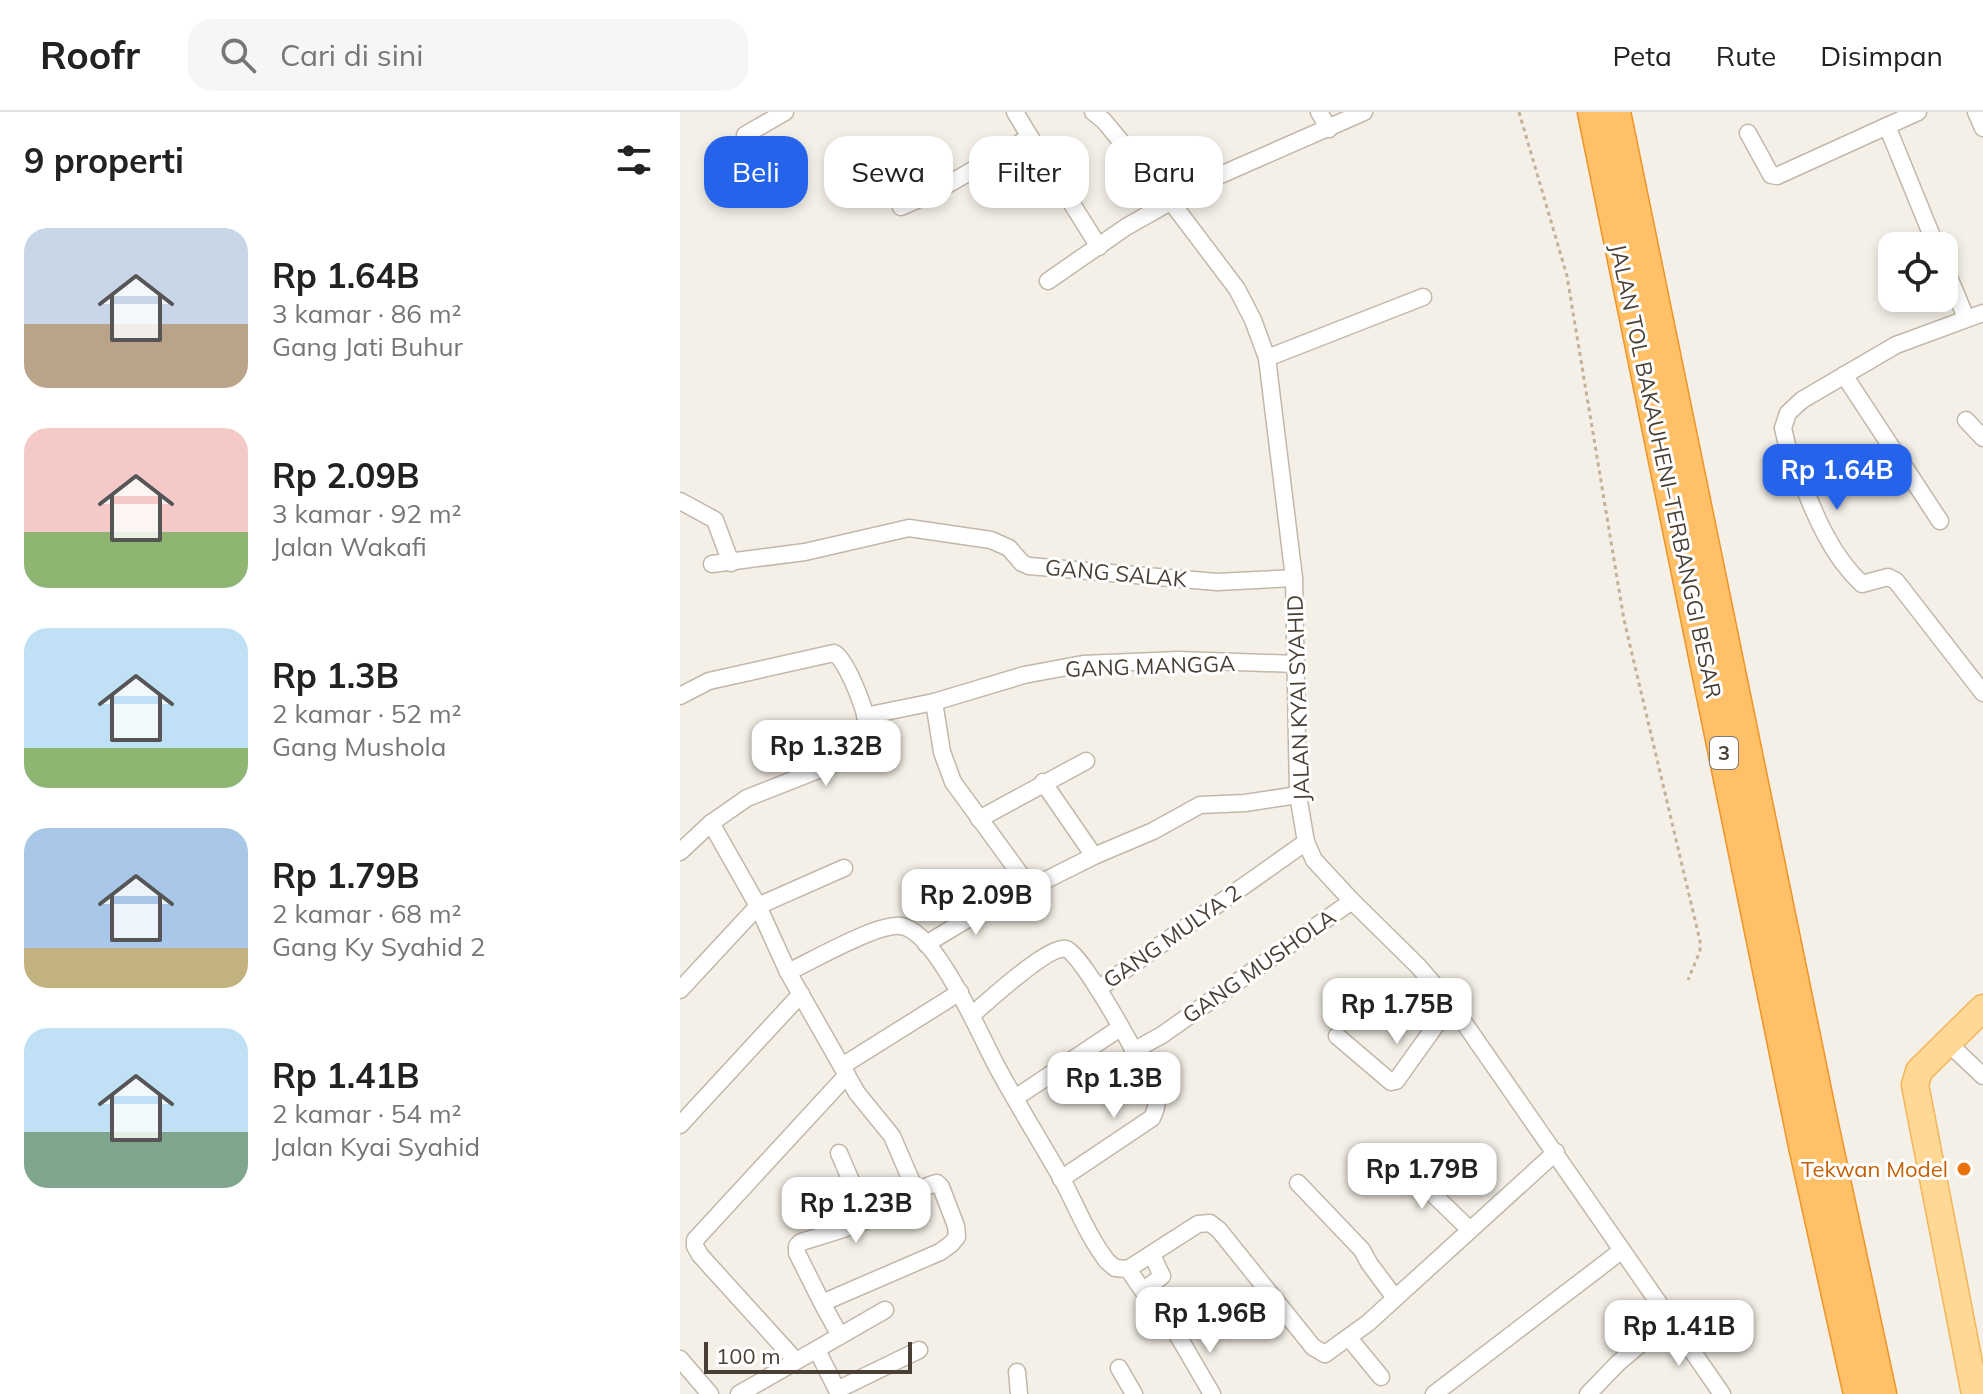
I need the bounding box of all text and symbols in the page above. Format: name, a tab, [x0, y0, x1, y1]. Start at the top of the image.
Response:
search box	[188, 19, 748, 91]
text: Roofr	[40, 31, 140, 79]
icon: search	[216, 33, 260, 77]
text: Cari di sini	[280, 36, 424, 74]
text: Peta	[1612, 38, 1672, 73]
text: Rute	[1716, 38, 1776, 73]
text: Disimpan	[1820, 38, 1943, 73]
chip: Beli	[704, 136, 808, 208]
chip: Sewa	[824, 136, 953, 208]
chip: Filter	[969, 136, 1089, 208]
chip: Baru	[1105, 136, 1223, 208]
icon: filters	[612, 138, 656, 182]
text: 9 properti	[24, 139, 184, 182]
map controls	[1878, 232, 1958, 312]
button: locate	[1878, 232, 1958, 312]
street label: JALAN TOL BAKAUHENI–TERBANGGI BESAR	[1604, 241, 1728, 701]
text: Rp 1.64B	[272, 254, 419, 297]
icon: home	[88, 260, 184, 356]
text: 3 kamar · 86 m²	[272, 297, 461, 330]
text: Gang Jati Buhur	[272, 330, 463, 363]
pin: Rp 1.64B	[1754, 444, 1920, 512]
text: Rp 1.64B	[1781, 453, 1893, 486]
text: Rp 2.09B	[272, 454, 419, 497]
icon: home	[88, 460, 184, 556]
text: 3 kamar · 92 m²	[272, 497, 461, 530]
text: Jalan Wakafi	[272, 530, 427, 563]
street label: GANG SALAK	[1044, 553, 1189, 593]
street label: JALAN KYAI SYAHID	[1280, 594, 1316, 802]
street label: GANG MANGGA	[1064, 649, 1236, 683]
text: Rp 1.3B	[272, 654, 399, 697]
icon: home	[88, 660, 184, 756]
text: 2 kamar · 52 m²	[272, 697, 461, 730]
pin: Rp 1.32B	[743, 720, 909, 788]
text: Rp 1.32B	[770, 729, 882, 762]
text: Gang Mushola	[272, 730, 446, 763]
road number: 3	[1710, 737, 1738, 769]
text: Rp 1.79B	[272, 854, 419, 897]
icon: home	[88, 860, 184, 956]
pin: Rp 2.09B	[893, 869, 1059, 937]
text: Rp 2.09B	[920, 878, 1032, 911]
street label: GANG MULYA 2	[1098, 878, 1246, 994]
text: 2 kamar · 68 m²	[272, 897, 461, 930]
street label: GANG MUSHOLA	[1177, 903, 1341, 1029]
text: Gang Ky Syahid 2	[272, 930, 485, 963]
pin: Rp 1.75B	[1314, 978, 1480, 1046]
text: Rp 1.75B	[1341, 987, 1453, 1020]
pin: Rp 1.3B	[1040, 1052, 1188, 1120]
text: Rp 1.41B	[272, 1054, 419, 1097]
icon: home	[88, 1060, 184, 1156]
text: Rp 1.3B	[1065, 1061, 1163, 1094]
text: 2 kamar · 54 m²	[272, 1097, 461, 1130]
text: Jalan Kyai Syahid	[272, 1130, 480, 1163]
pin: Rp 1.79B	[1339, 1143, 1505, 1211]
text: Rp 1.79B	[1366, 1152, 1478, 1185]
place label: Tekwan Model	[1801, 1155, 1948, 1183]
marker: Tekwan Model	[1955, 1160, 1973, 1178]
pin: Rp 1.23B	[773, 1177, 939, 1245]
text: Rp 1.23B	[800, 1186, 912, 1219]
pin: Rp 1.96B	[1127, 1287, 1293, 1355]
text: Rp 1.96B	[1154, 1296, 1266, 1329]
pin: Rp 1.41B	[1596, 1300, 1762, 1368]
text: Rp 1.41B	[1623, 1309, 1735, 1342]
scale bar	[704, 1338, 912, 1374]
text: 100 m	[716, 1342, 781, 1370]

